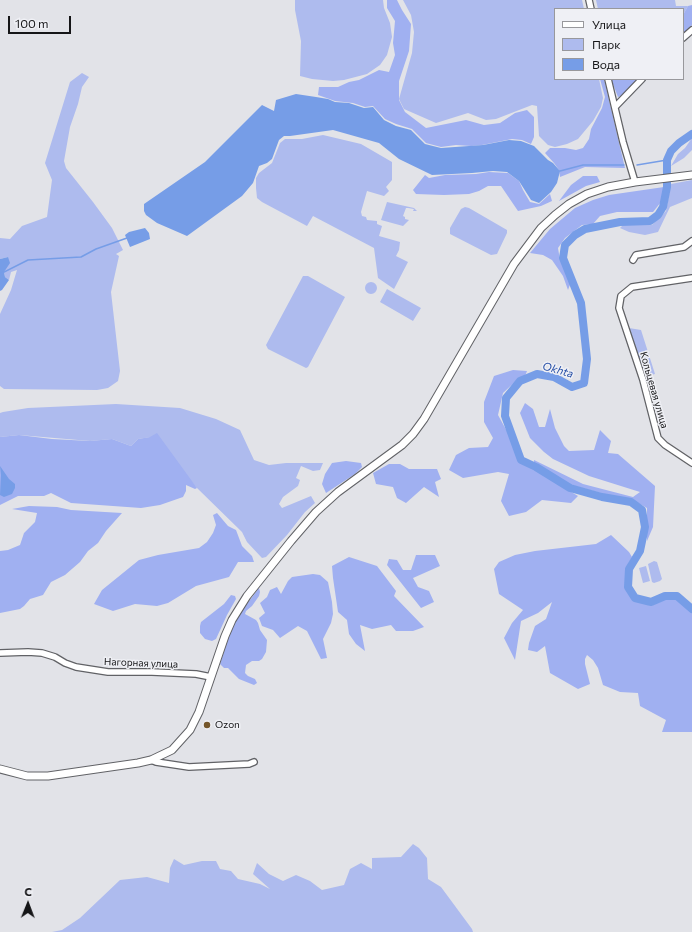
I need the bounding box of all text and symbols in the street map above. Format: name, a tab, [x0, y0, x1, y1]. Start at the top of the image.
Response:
scale bar	[10, 8, 73, 34]
legend	[554, 8, 684, 80]
text: 100 m	[15, 16, 49, 30]
text: Улица	[592, 17, 626, 31]
text: Парк	[592, 37, 621, 51]
text: Вода	[592, 57, 620, 71]
street label: Кольцевая улица	[637, 350, 671, 430]
water label: Okhta	[541, 359, 575, 381]
street label: Нагорная улица	[104, 656, 178, 670]
place label: Ozon	[215, 719, 240, 731]
marker: Ozon	[202, 720, 212, 730]
north arrow	[8, 884, 48, 924]
text: С	[24, 885, 32, 898]

